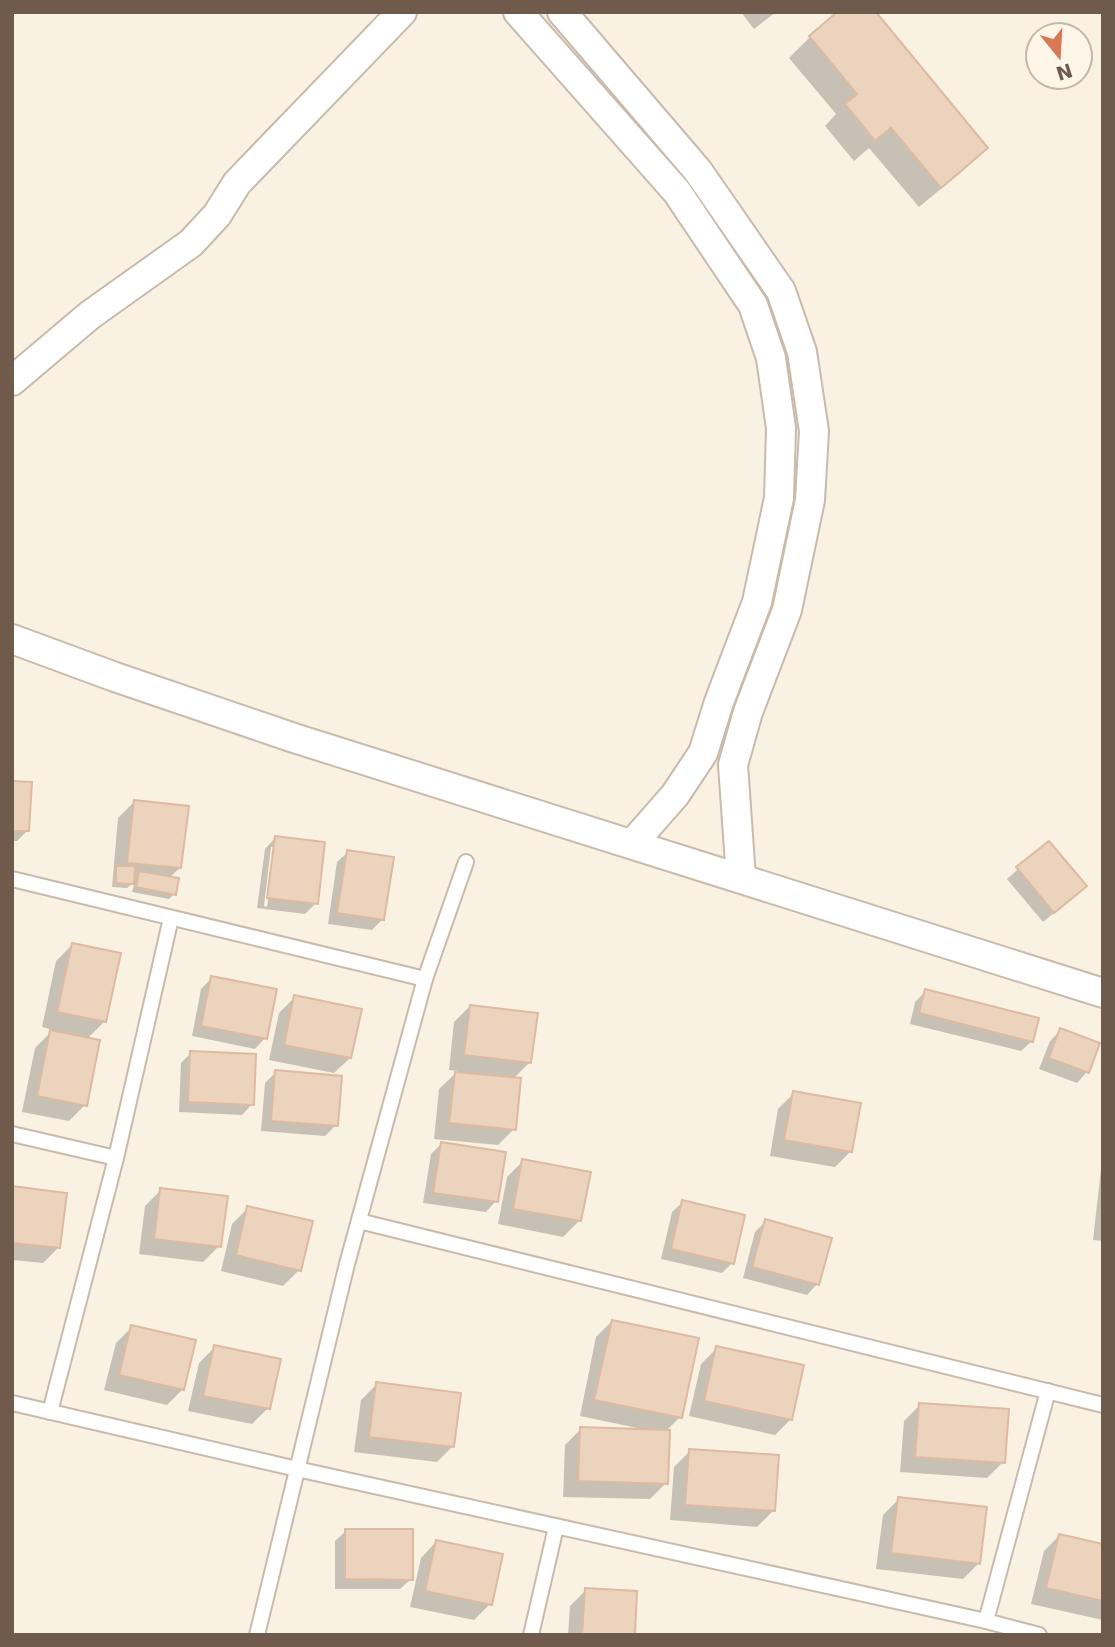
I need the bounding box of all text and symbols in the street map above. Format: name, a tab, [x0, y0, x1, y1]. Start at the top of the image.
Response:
north arrow	[1024, 21, 1094, 91]
text: N	[1053, 59, 1075, 85]

